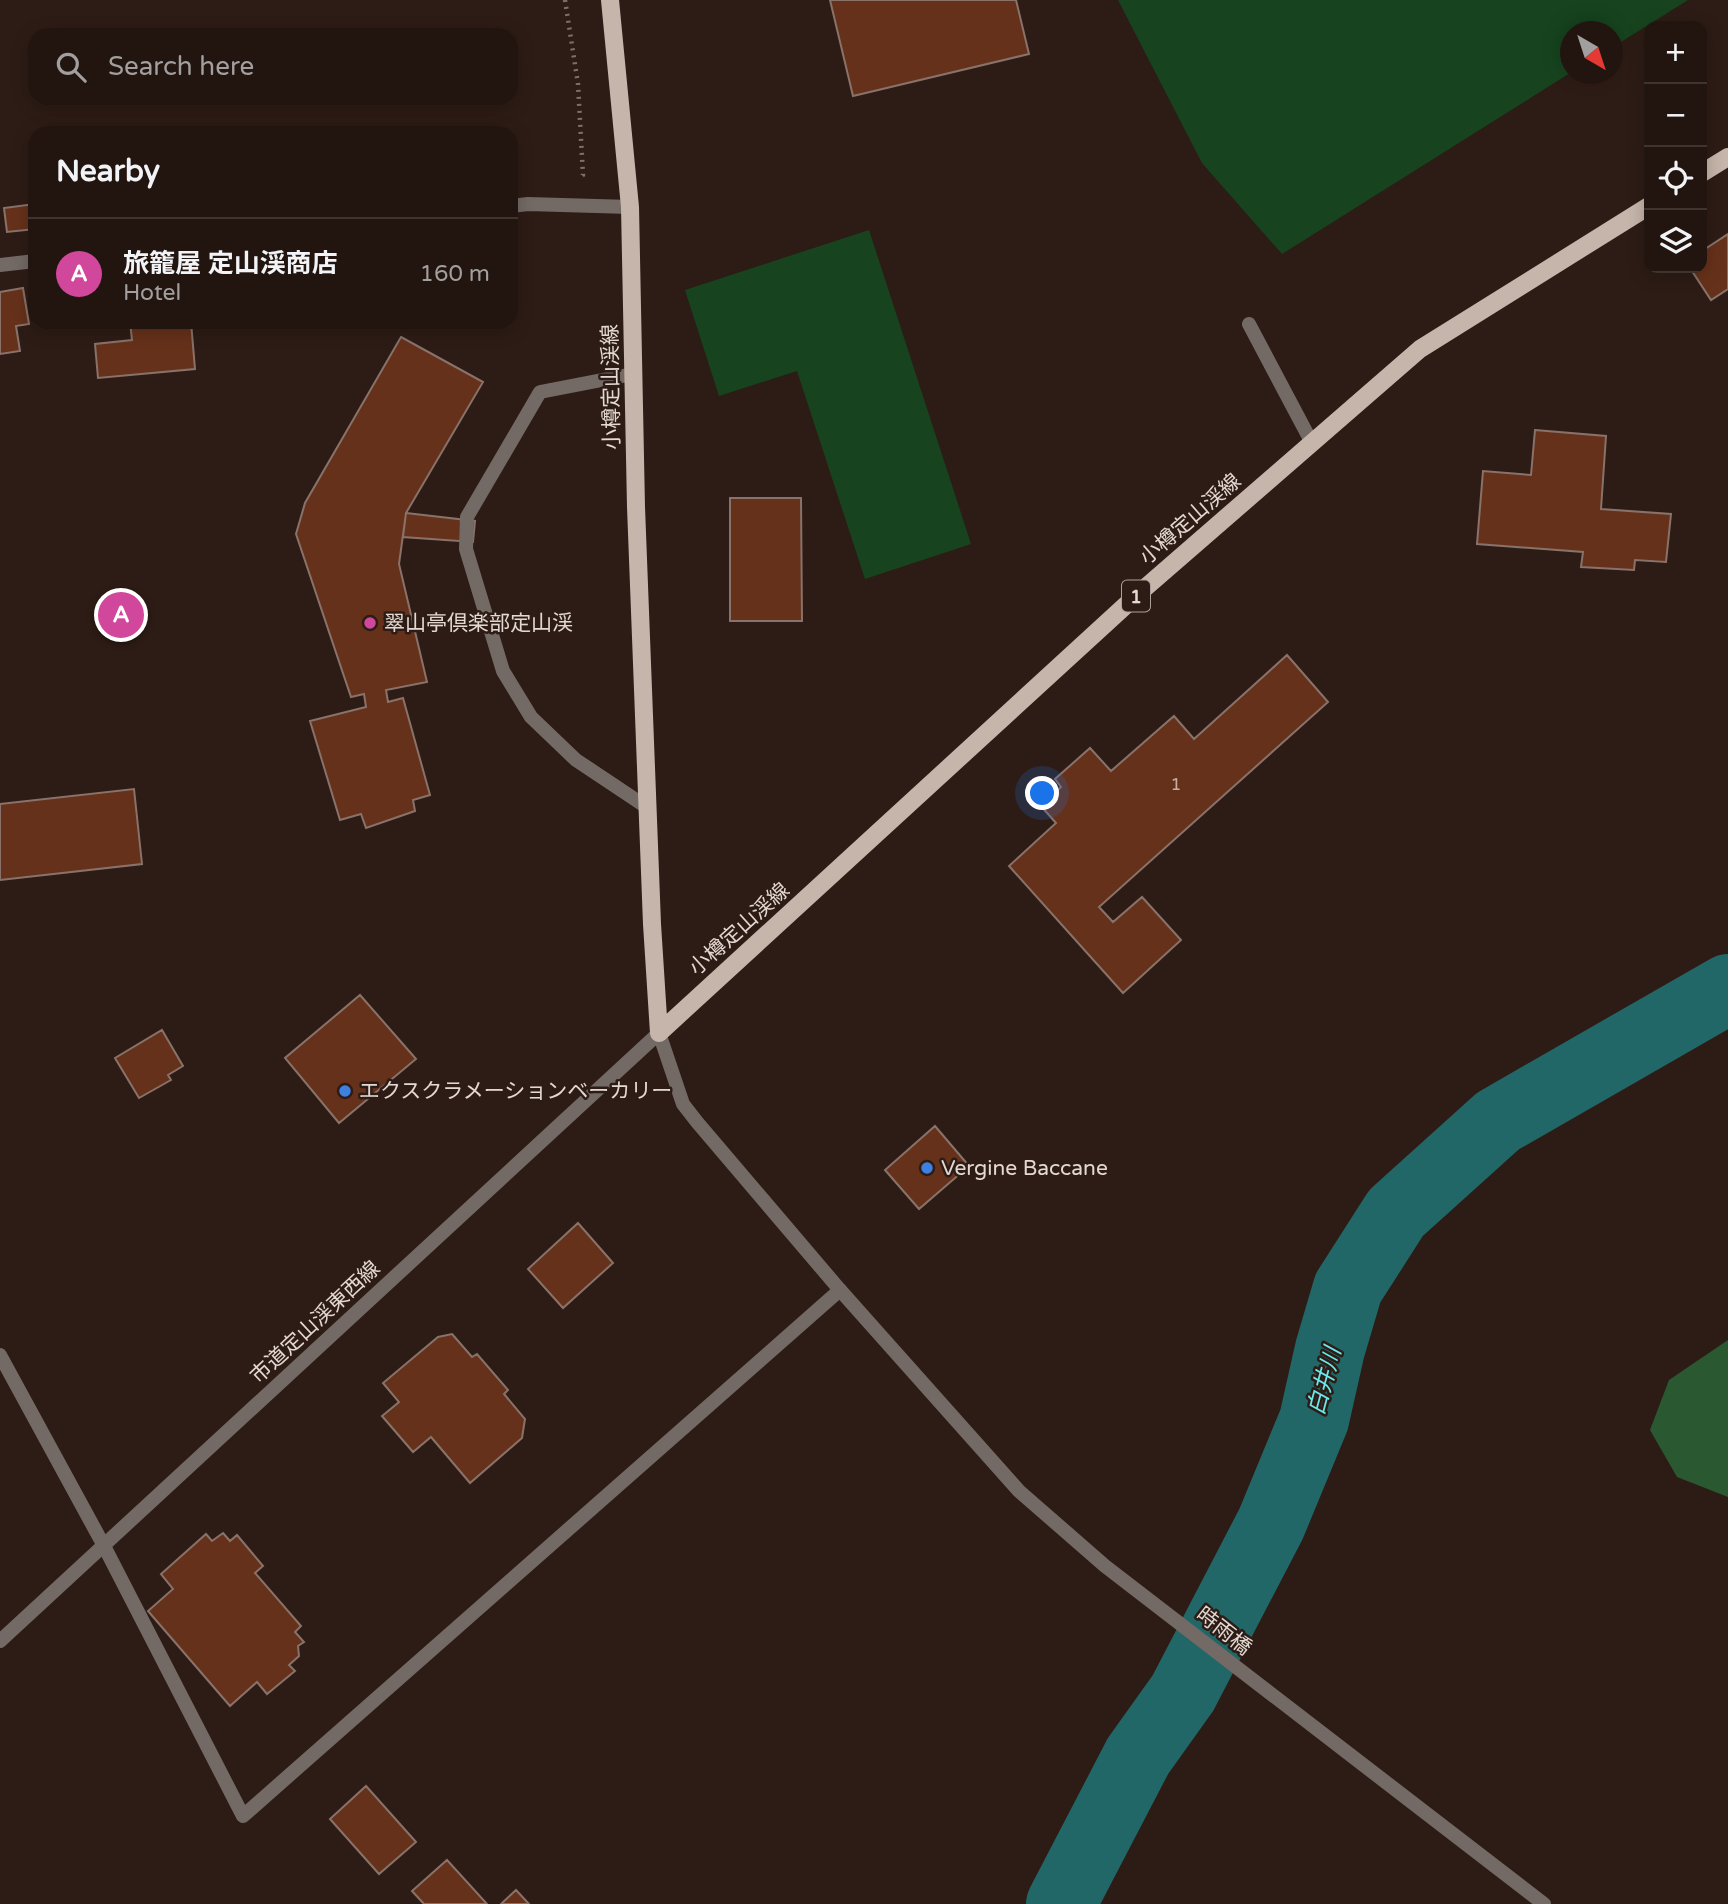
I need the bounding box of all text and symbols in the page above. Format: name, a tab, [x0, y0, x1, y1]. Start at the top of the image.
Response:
north arrow	[1560, 21, 1623, 84]
map controls	[1644, 21, 1707, 273]
button: +	[1644, 21, 1707, 84]
search box	[28, 28, 518, 105]
icon: search	[52, 48, 90, 86]
text: Search here	[108, 51, 254, 82]
button: −	[1644, 84, 1707, 147]
button: locate	[1644, 147, 1707, 210]
text: Nearby	[56, 153, 160, 190]
button: layers	[1644, 210, 1707, 273]
text: 旅籠屋 定山渓商店	[123, 248, 338, 279]
text: A	[70, 260, 88, 288]
text: 160 m	[420, 260, 490, 288]
text: Hotel	[123, 279, 181, 307]
street label: 小樽定山渓線	[598, 324, 625, 450]
street label: 小樽定山渓線	[1135, 469, 1246, 570]
road number: 1	[1122, 580, 1150, 611]
pin: A	[98, 589, 144, 641]
place label: 翠山亭倶楽部定山渓	[384, 611, 573, 636]
marker: 翠山亭倶楽部定山渓	[362, 615, 378, 631]
house number: 1	[1170, 773, 1182, 795]
your location	[1025, 776, 1059, 810]
street label: 小樽定山渓線	[684, 878, 795, 981]
place label: エクスクラメーションベーカリー	[359, 1079, 672, 1104]
marker: エクスクラメーションベーカリー	[337, 1083, 353, 1099]
place label: Vergine Baccane	[941, 1156, 1108, 1181]
marker: Vergine Baccane	[919, 1160, 935, 1176]
street label: 市道定山渓東西線	[245, 1256, 385, 1389]
water label: 白井川	[1303, 1341, 1348, 1418]
street label: 時雨橋	[1191, 1602, 1256, 1661]

